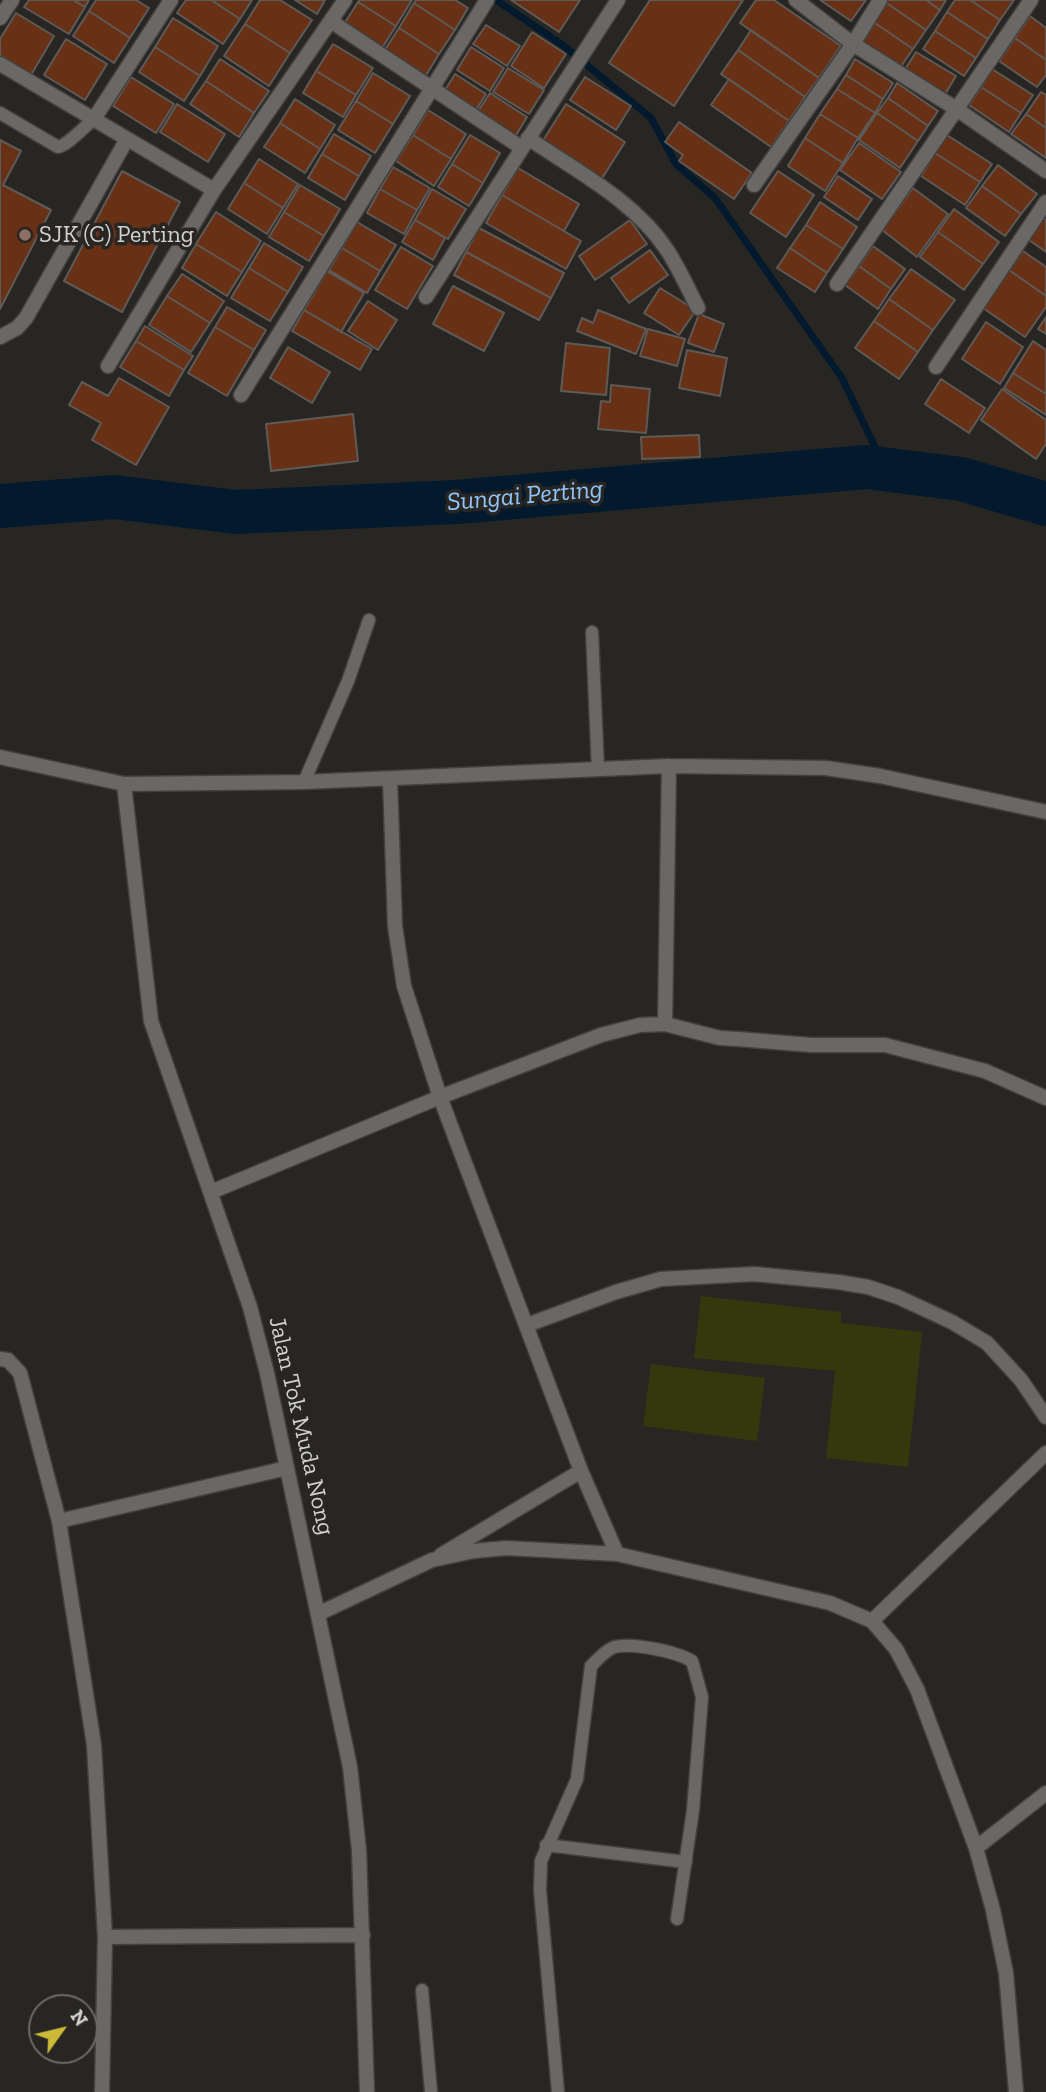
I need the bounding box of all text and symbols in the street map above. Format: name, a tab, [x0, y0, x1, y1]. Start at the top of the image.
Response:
place label: SJK (C) Perting	[39, 221, 194, 249]
marker: SJK (C) Perting	[17, 227, 33, 243]
water label: Sungai Perting	[446, 474, 604, 518]
street label: Jalan Tok Muda Nong	[262, 1314, 340, 1538]
north arrow	[28, 1994, 98, 2064]
text: N	[66, 2006, 93, 2031]

